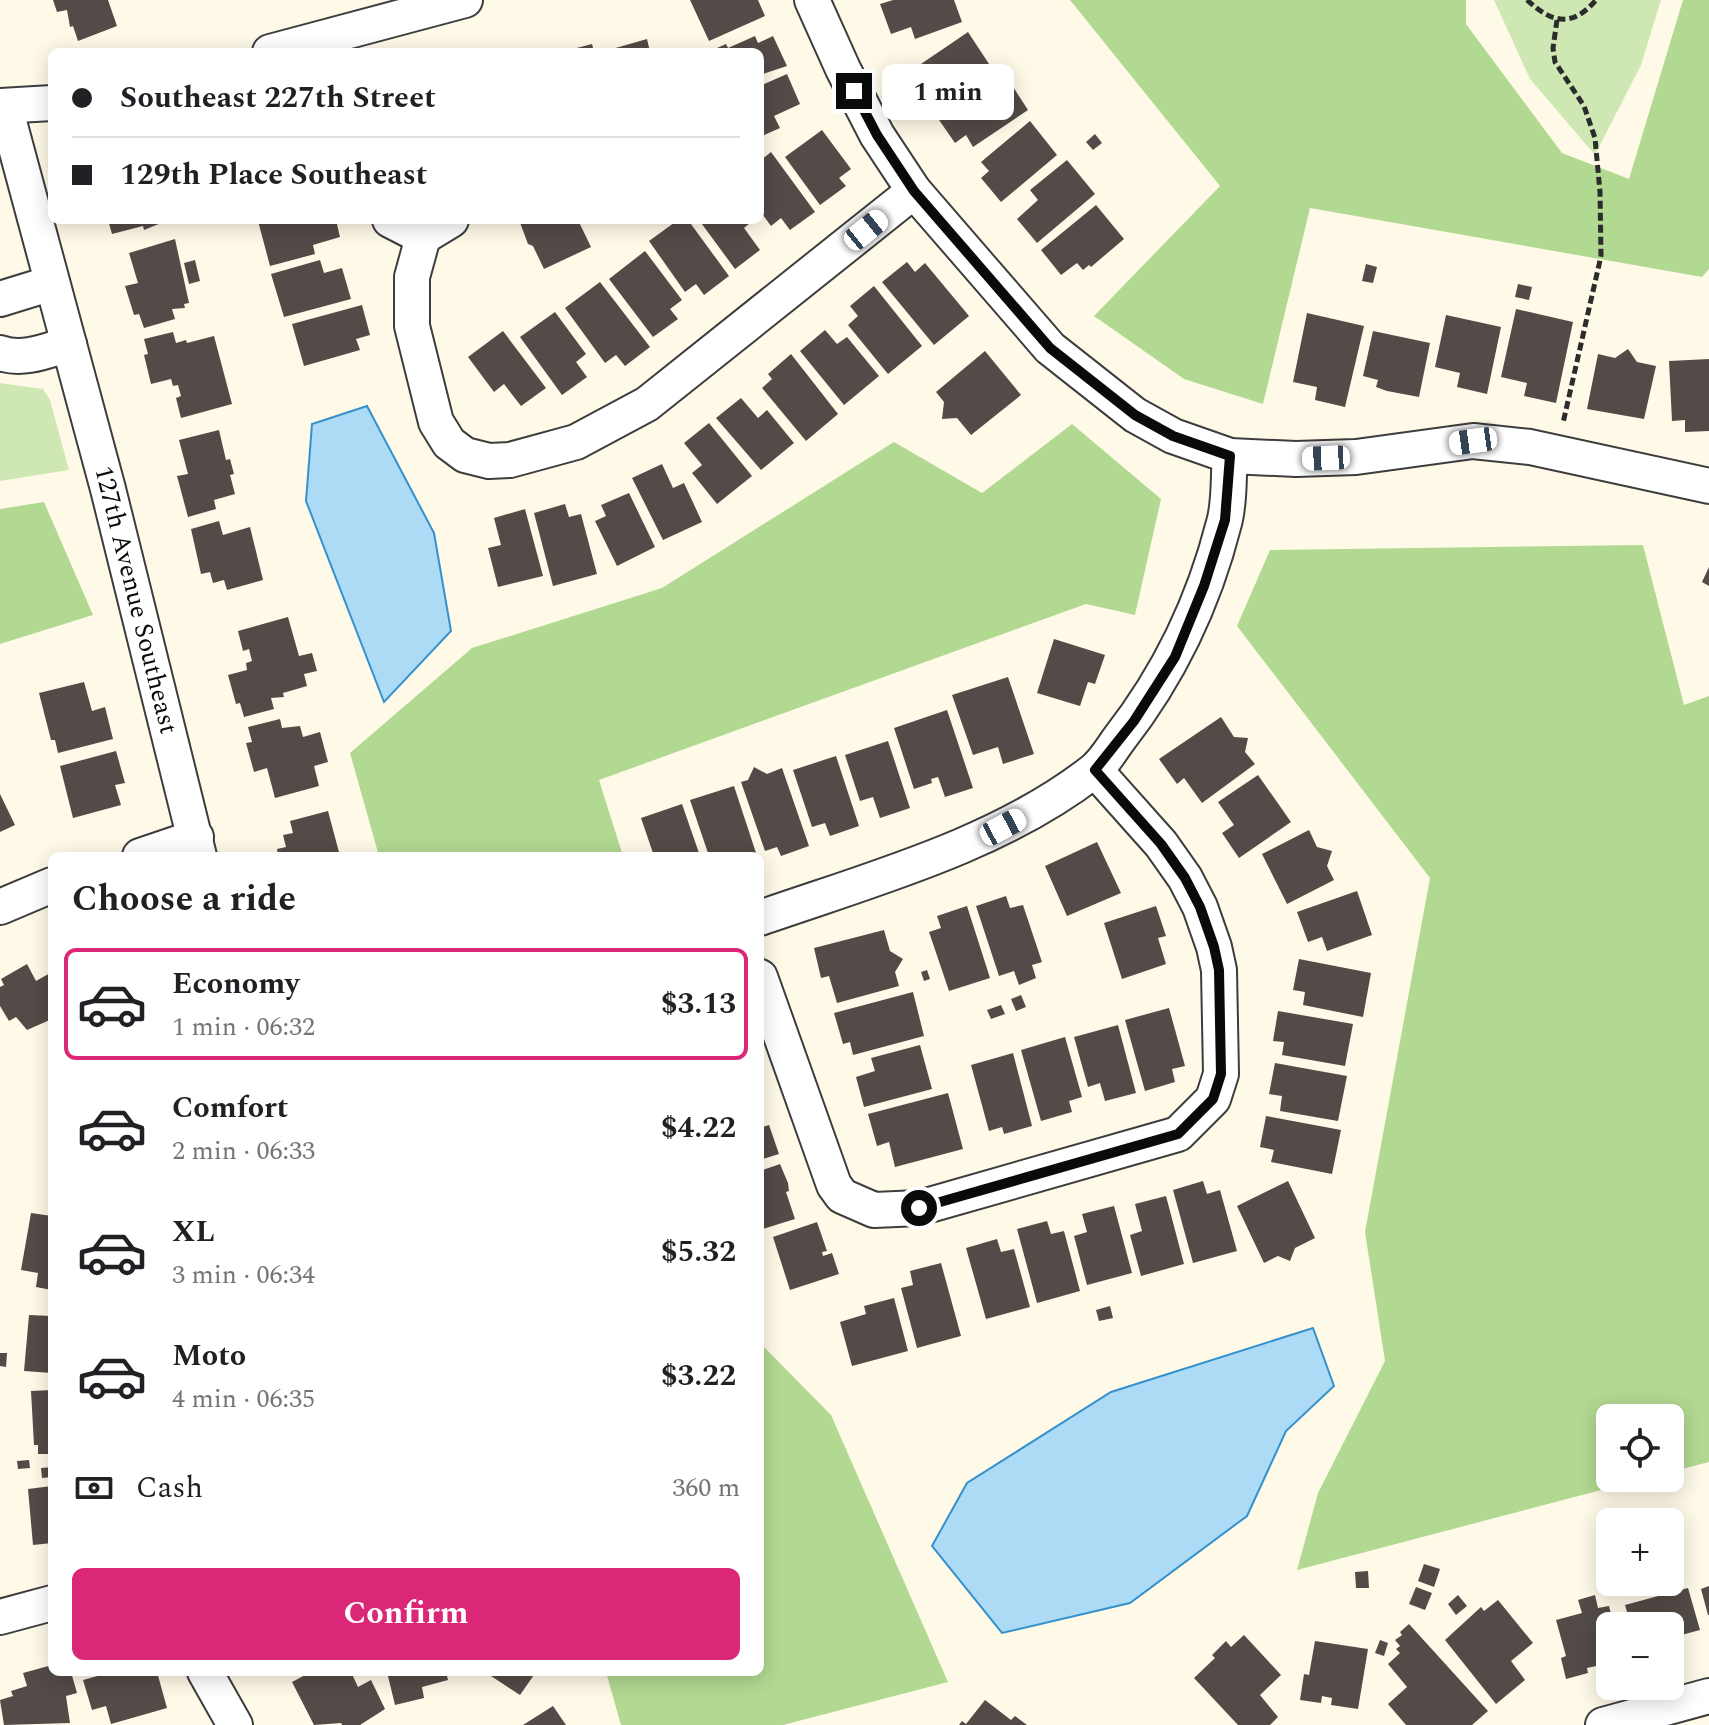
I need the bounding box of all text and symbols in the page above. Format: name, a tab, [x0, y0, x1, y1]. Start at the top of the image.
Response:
callout: 1 min	[882, 63, 1014, 119]
text: 1 min	[913, 72, 983, 112]
route end	[836, 73, 872, 109]
text: Southeast 227th Street	[120, 75, 436, 121]
text: 129th Place Southeast	[120, 152, 427, 198]
car	[840, 206, 892, 254]
car	[1448, 426, 1498, 456]
car	[1302, 445, 1350, 471]
street label: 127th Avenue Southeast	[83, 462, 189, 738]
car	[976, 805, 1030, 849]
text: Choose a ride	[72, 872, 296, 927]
text: Economy	[172, 961, 299, 1007]
icon: car	[76, 968, 148, 1040]
text: $3.13	[661, 981, 736, 1027]
text: 1 min · 06:32	[172, 1007, 315, 1047]
text: Comfort	[172, 1085, 288, 1131]
icon: car	[76, 1092, 148, 1164]
text: $4.22	[661, 1105, 736, 1151]
text: 2 min · 06:33	[172, 1131, 315, 1171]
route start	[901, 1190, 937, 1226]
text: XL	[172, 1209, 215, 1255]
icon: car	[76, 1216, 148, 1288]
text: $5.32	[661, 1229, 736, 1275]
text: 3 min · 06:34	[172, 1255, 315, 1295]
text: Moto	[172, 1333, 246, 1379]
icon: car	[76, 1340, 148, 1412]
text: $3.22	[661, 1353, 736, 1399]
text: 4 min · 06:35	[172, 1379, 315, 1419]
map controls	[1596, 1404, 1684, 1700]
button: locate	[1596, 1404, 1684, 1492]
text: Cash	[136, 1465, 203, 1511]
icon: cash	[72, 1466, 116, 1510]
text: 360 m	[672, 1468, 740, 1508]
button: +	[1596, 1508, 1684, 1596]
button: Confirm	[72, 1568, 740, 1660]
button: −	[1596, 1612, 1684, 1700]

